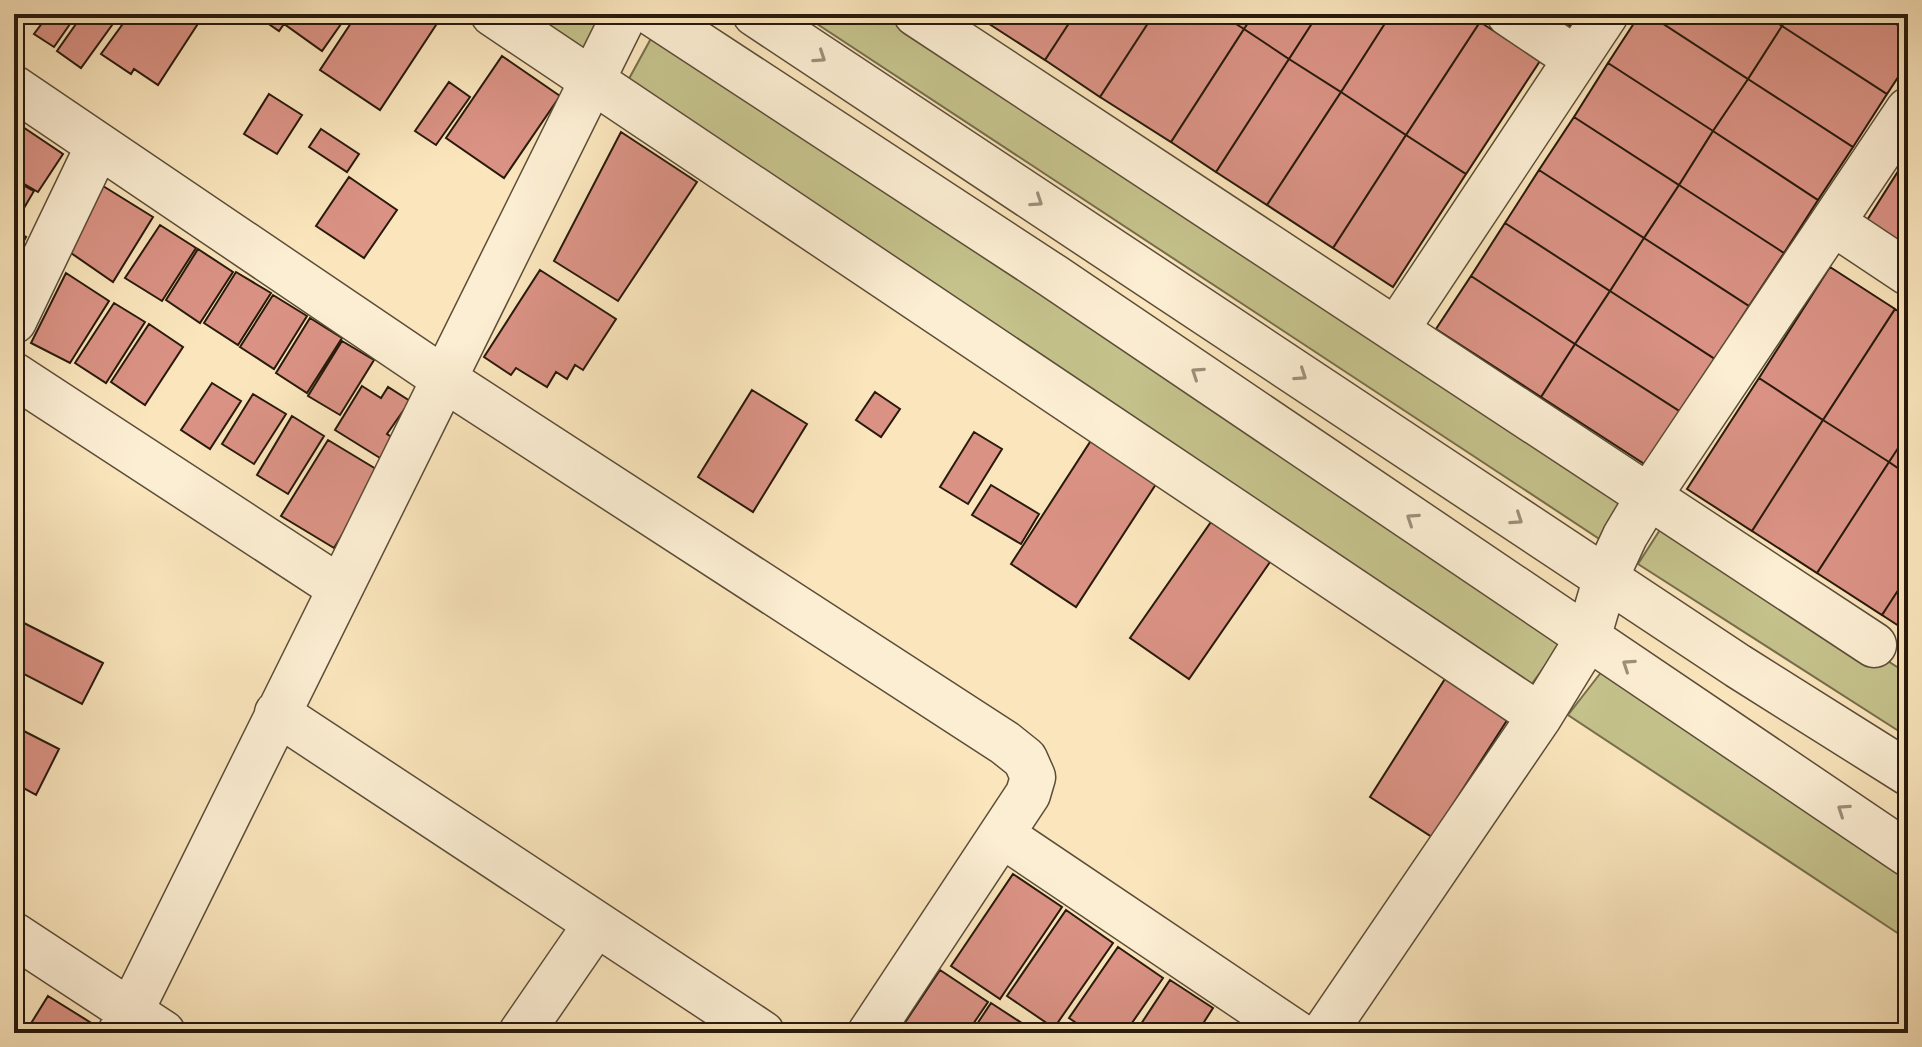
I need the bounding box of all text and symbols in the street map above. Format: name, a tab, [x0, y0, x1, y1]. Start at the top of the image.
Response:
one-way arrow	[812, 47, 826, 62]
one-way arrow	[1028, 191, 1043, 206]
one-way arrow	[1292, 365, 1306, 380]
one-way arrow	[1191, 368, 1206, 383]
one-way arrow	[1509, 509, 1523, 524]
one-way arrow	[1407, 514, 1421, 529]
one-way arrow	[1622, 659, 1636, 674]
one-way arrow	[1838, 805, 1852, 820]

